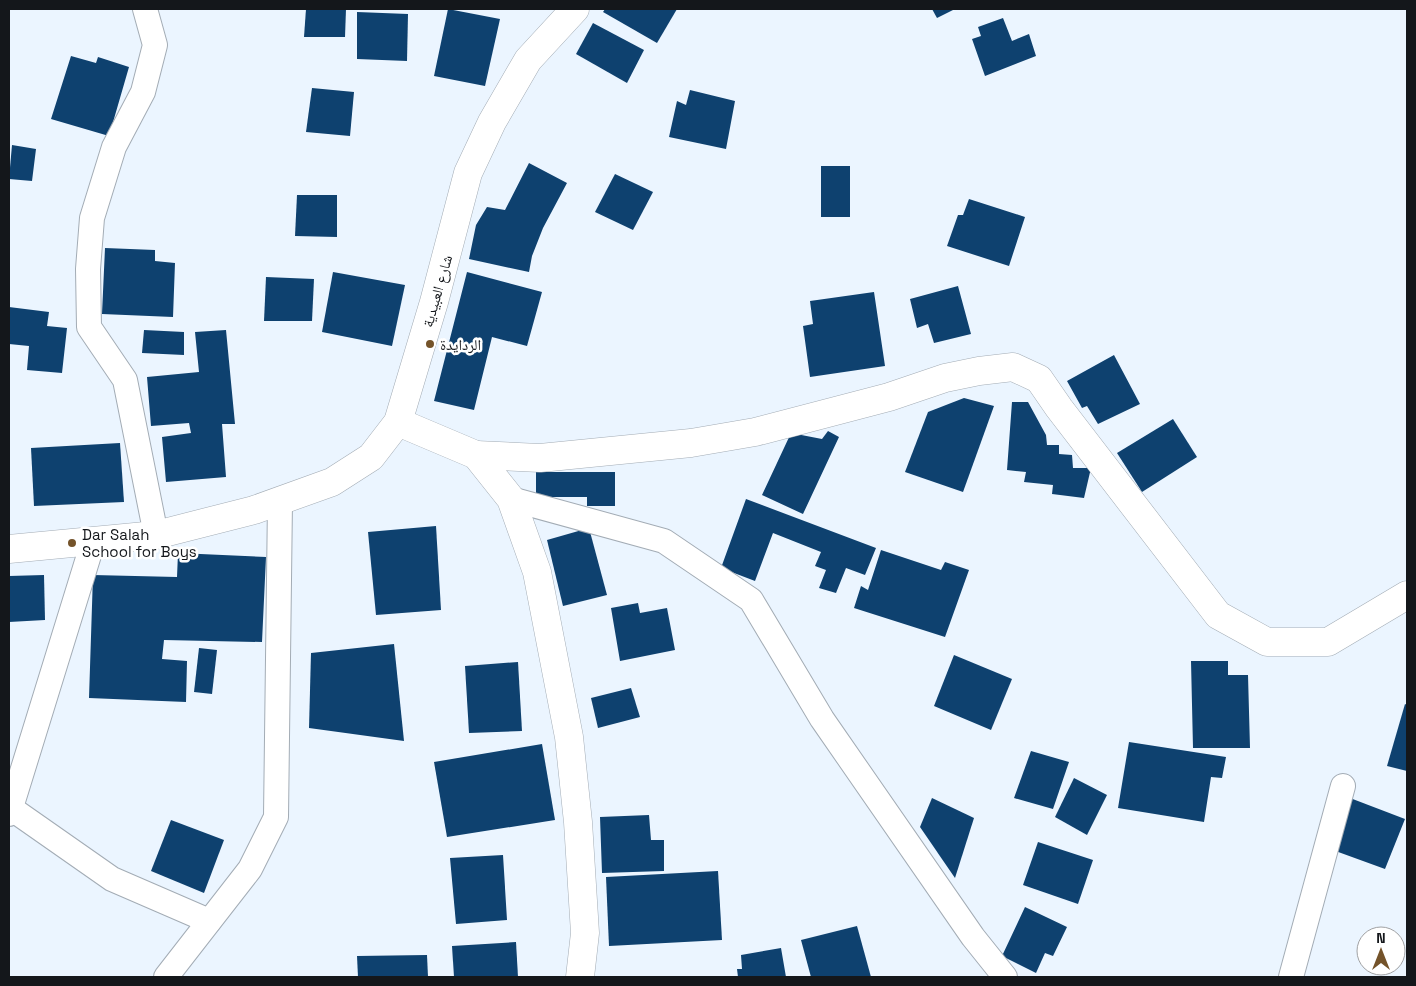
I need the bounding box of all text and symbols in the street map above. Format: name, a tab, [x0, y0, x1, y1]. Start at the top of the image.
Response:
street label: شارع العبيدية	[418, 253, 457, 330]
place label: الردايدة	[440, 335, 481, 354]
marker: الردايدة	[424, 338, 436, 350]
place label: Dar Salah School for Boys	[82, 525, 197, 561]
marker: Dar Salah School for Boys	[66, 537, 78, 549]
north arrow	[1356, 926, 1406, 976]
text: N	[1376, 929, 1386, 947]

